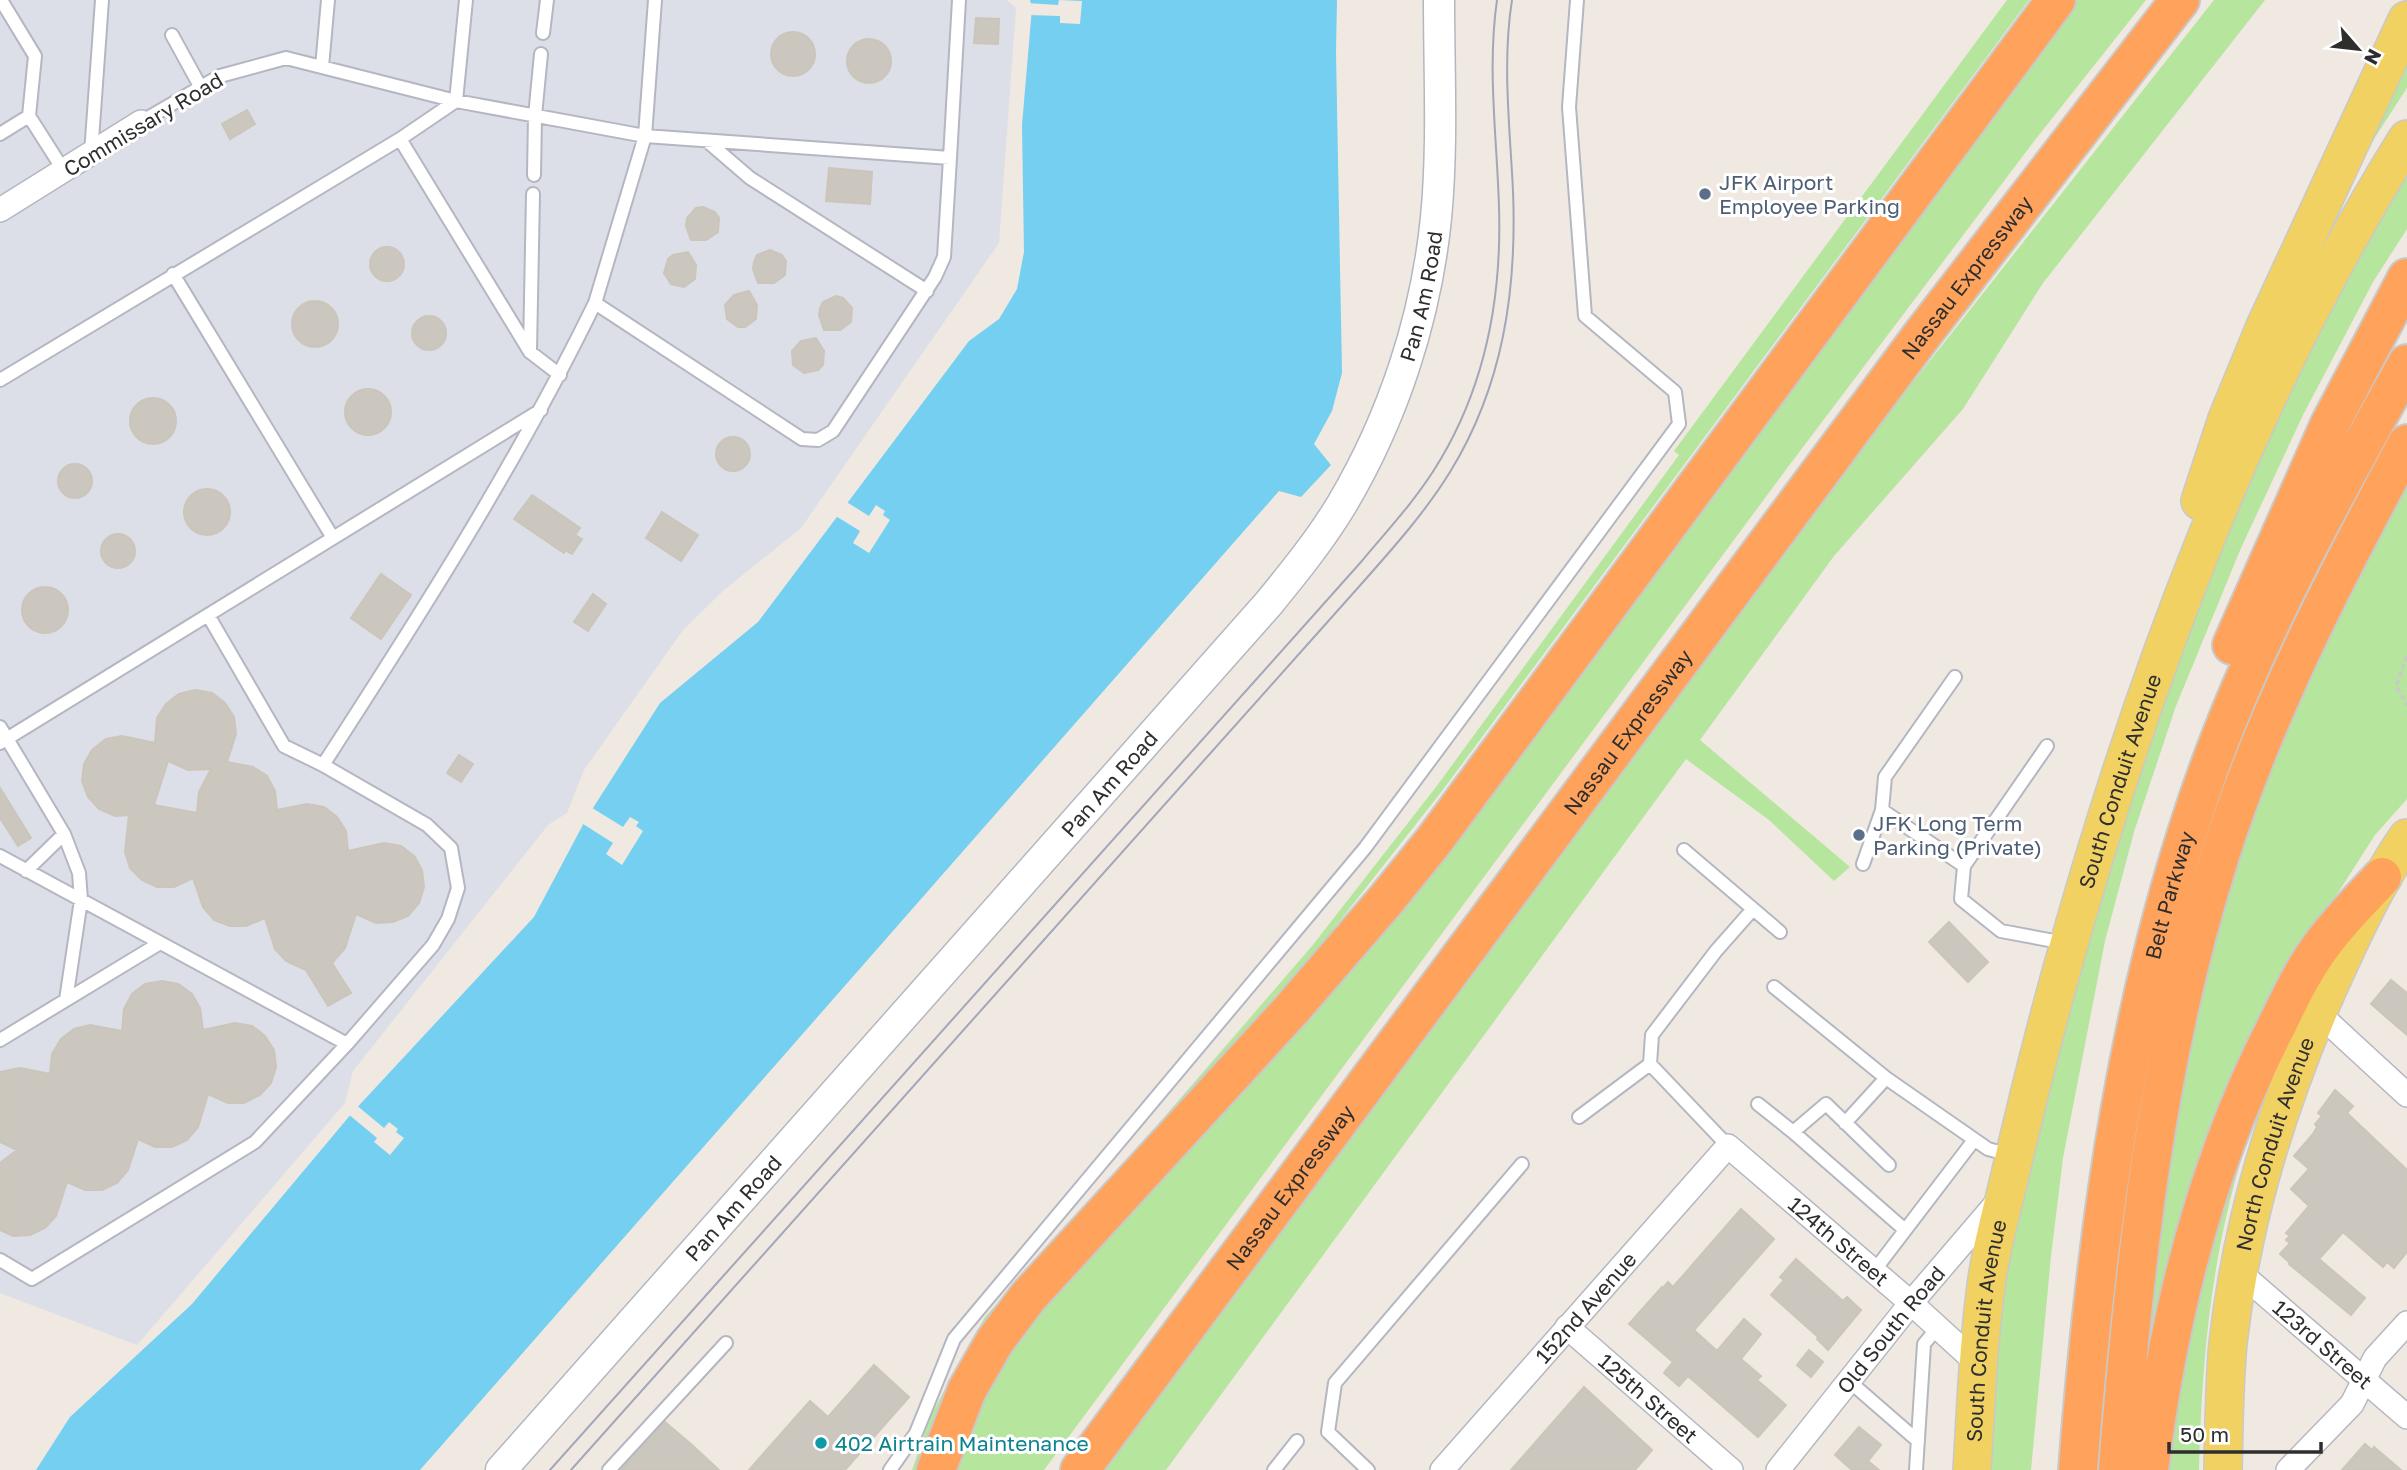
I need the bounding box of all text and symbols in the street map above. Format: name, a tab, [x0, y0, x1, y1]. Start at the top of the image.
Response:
north arrow	[2323, 14, 2393, 84]
text: N	[2360, 45, 2387, 69]
street label: Commissary Road	[59, 66, 227, 182]
place label: JFK Airport Employee Parking	[1719, 169, 1900, 219]
marker: JFK Airport Employee Parking	[1697, 186, 1713, 202]
street label: Nassau Expressway	[1895, 190, 2038, 364]
street label: Pan Am Road	[1394, 229, 1447, 365]
street label: Nassau Expressway	[1558, 644, 1698, 820]
street label: South Conduit Avenue	[2073, 670, 2167, 892]
street label: Pan Am Road	[1055, 725, 1163, 842]
place label: JFK Long Term Parking (Private)	[1873, 810, 2042, 860]
marker: JFK Long Term Parking (Private)	[1851, 827, 1867, 843]
street label: Belt Parkway	[2139, 828, 2200, 962]
street label: North Conduit Avenue	[2230, 1033, 2319, 1253]
street label: Nassau Expressway	[1220, 1099, 1360, 1275]
street label: Pan Am Road	[679, 1150, 787, 1266]
street label: 124th Street	[1783, 1191, 1894, 1291]
street label: South Conduit Avenue	[1961, 1217, 2012, 1443]
street label: 152nd Avenue	[1530, 1246, 1642, 1368]
street label: Old South Road	[1831, 1260, 1950, 1399]
street label: 123rd Street	[2268, 1294, 2378, 1394]
street label: 125th Street	[1593, 1348, 1703, 1448]
scale bar	[2169, 1410, 2321, 1454]
text: 50 m	[2180, 1421, 2229, 1447]
place label: 402 Airtrain Maintenance	[835, 1430, 1089, 1456]
marker: 402 Airtrain Maintenance	[813, 1435, 829, 1451]

